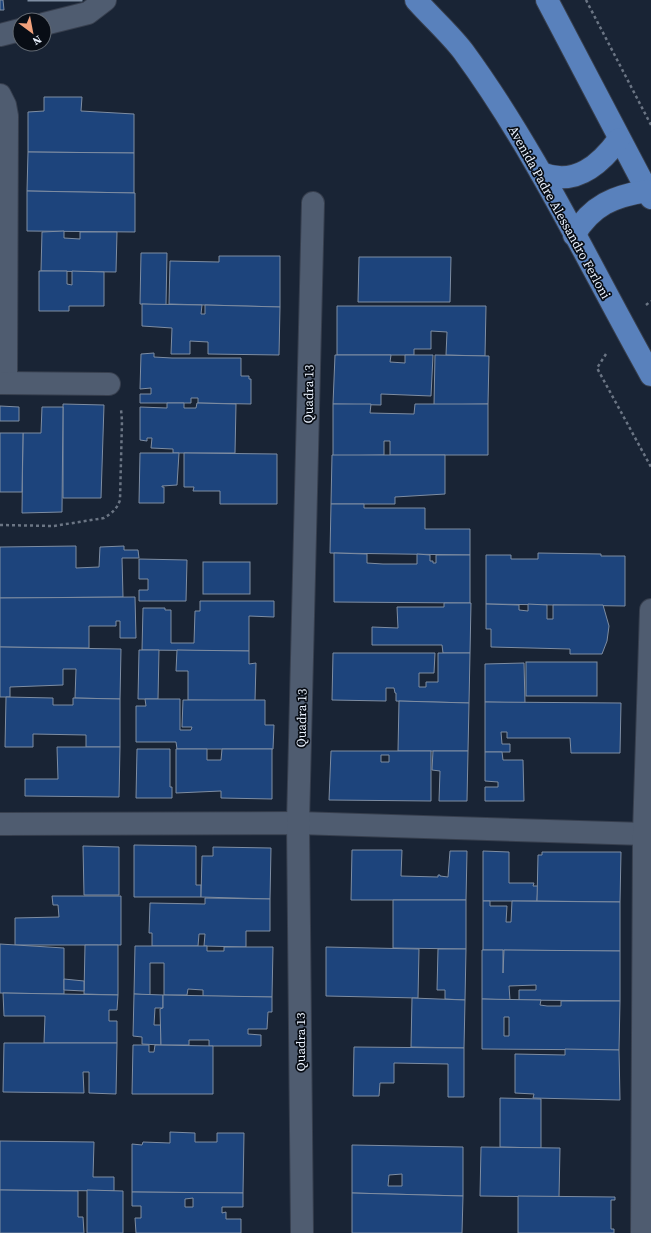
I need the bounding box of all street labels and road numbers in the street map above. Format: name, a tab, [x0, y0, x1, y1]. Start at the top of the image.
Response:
street label: Avenida Padre Alessandro Ferloni	[505, 123, 614, 302]
street label: Quadra 13	[299, 364, 318, 424]
street label: Quadra 13	[292, 688, 311, 748]
street label: Quadra 13	[292, 1013, 309, 1071]

